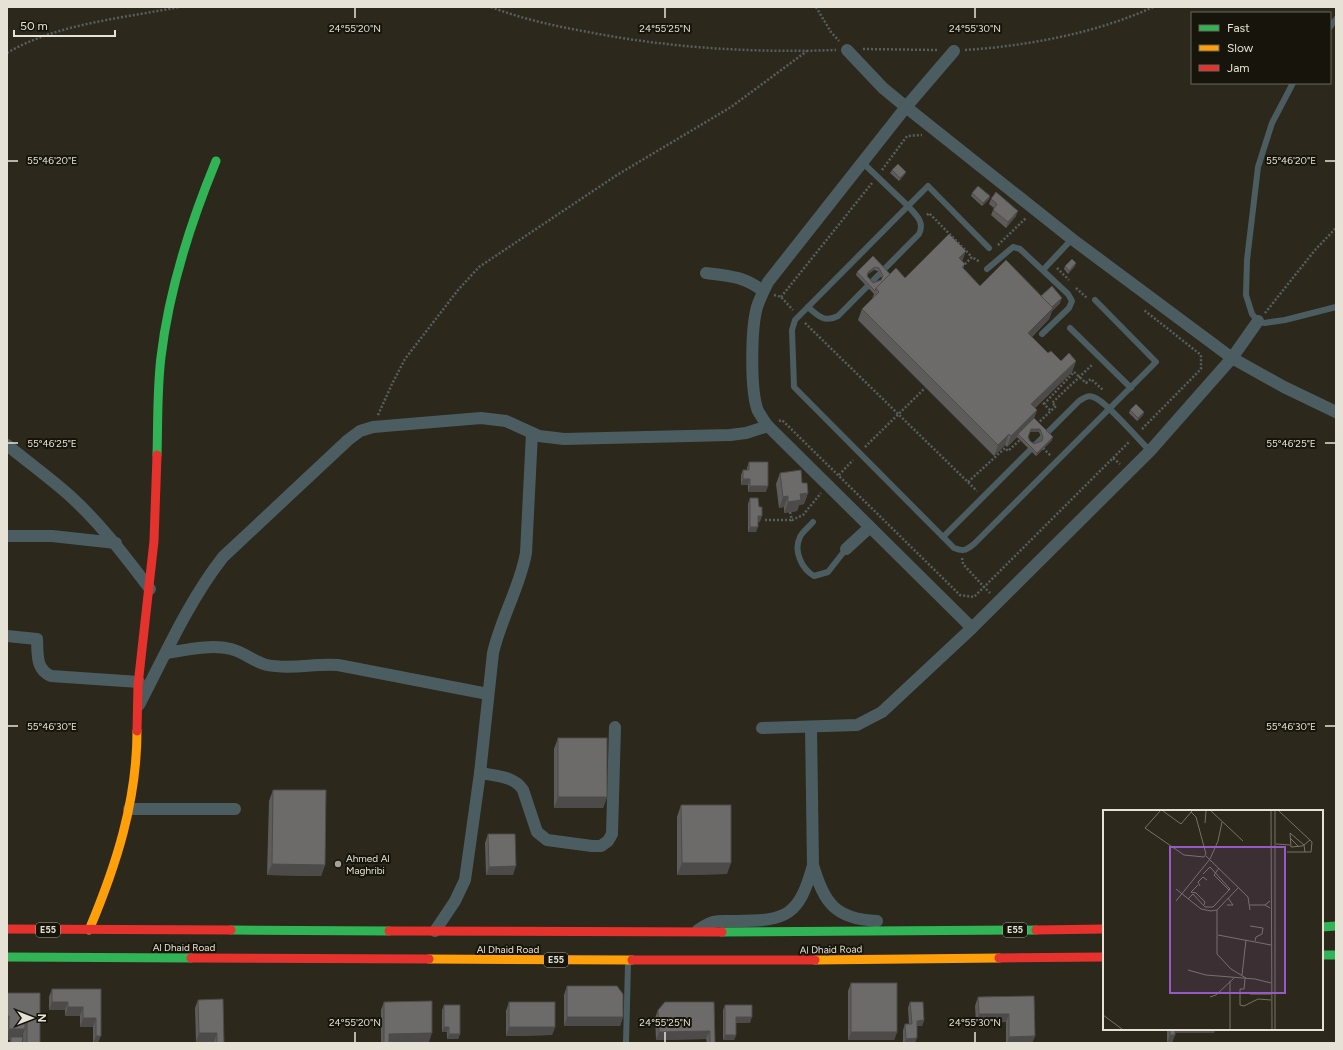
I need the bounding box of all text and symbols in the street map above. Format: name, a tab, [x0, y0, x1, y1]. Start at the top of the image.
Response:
scale bar	[14, 12, 115, 38]
legend	[1191, 12, 1331, 84]
text: 50 m	[20, 19, 48, 33]
text: Fast	[1227, 21, 1250, 35]
text: 24°55'20"N	[329, 22, 381, 35]
text: 24°55'25"N	[639, 22, 691, 35]
text: 24°55'30"N	[949, 22, 1001, 35]
text: Slow	[1227, 41, 1254, 55]
text: Jam	[1227, 61, 1250, 75]
text: 55°46'20"E	[27, 154, 77, 167]
text: 55°46'20"E	[1266, 154, 1316, 167]
text: 55°46'25"E	[27, 437, 77, 450]
text: 55°46'25"E	[1266, 437, 1316, 450]
text: 55°46'30"E	[27, 720, 77, 733]
text: 55°46'30"E	[1266, 720, 1316, 733]
inset map	[1103, 810, 1323, 1030]
place label: Ahmed Al Maghribi	[346, 852, 390, 877]
marker: Ahmed Al Maghribi	[333, 859, 343, 869]
road number: E55	[36, 923, 60, 937]
road number: E55	[1003, 923, 1027, 937]
street label: Al Dhaid Road	[153, 941, 215, 954]
street label: Al Dhaid Road	[800, 942, 863, 957]
street label: Al Dhaid Road	[477, 943, 539, 956]
road number: E55	[544, 953, 568, 967]
north arrow	[12, 998, 52, 1038]
text: N	[35, 1014, 48, 1022]
text: 24°55'20"N	[329, 1016, 381, 1029]
text: 24°55'25"N	[639, 1016, 691, 1029]
text: 24°55'30"N	[949, 1016, 1001, 1029]

